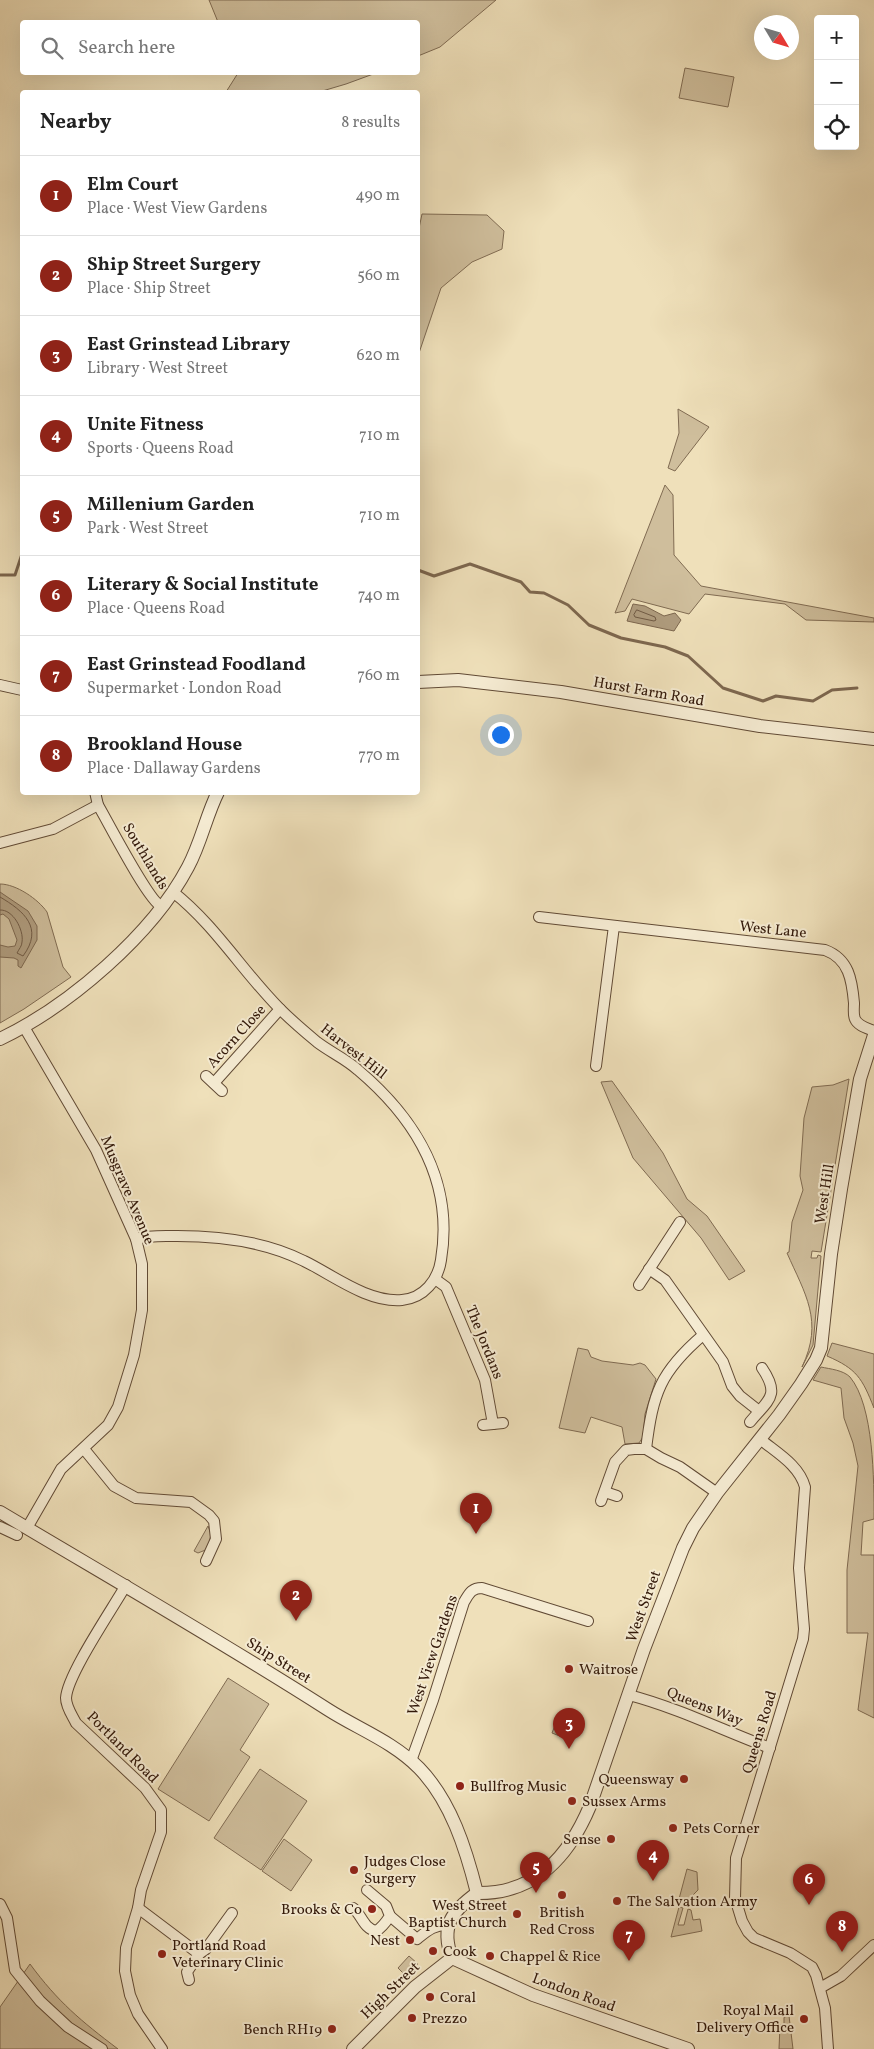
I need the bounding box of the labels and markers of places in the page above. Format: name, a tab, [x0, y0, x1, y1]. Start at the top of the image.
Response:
pin: 1	[460, 1493, 492, 1534]
pin: 2	[280, 1580, 312, 1621]
place label: Waitrose	[579, 1660, 638, 1681]
marker: Waitrose	[563, 1663, 575, 1675]
pin: 3	[553, 1708, 585, 1749]
place label: Queensway	[599, 1770, 674, 1791]
marker: Queensway	[678, 1773, 690, 1785]
place label: Bullfrog Music	[470, 1777, 567, 1798]
marker: Bullfrog Music	[454, 1780, 466, 1792]
place label: Sussex Arms	[582, 1792, 666, 1813]
marker: Sussex Arms	[566, 1795, 578, 1807]
place label: Pets Corner	[683, 1819, 760, 1840]
marker: Pets Corner	[667, 1822, 679, 1834]
place label: Sense	[563, 1830, 601, 1851]
marker: Sense	[605, 1833, 617, 1845]
pin: 4	[637, 1840, 669, 1881]
place label: Judges Close Surgery	[364, 1852, 446, 1890]
pin: 5	[520, 1852, 552, 1893]
marker: Judges Close Surgery	[348, 1864, 360, 1876]
pin: 6	[793, 1864, 825, 1905]
marker: British Red Cross	[556, 1889, 568, 1901]
place label: The Salvation Army	[627, 1892, 757, 1913]
marker: The Salvation Army	[611, 1895, 623, 1907]
place label: West Street Baptist Church	[408, 1896, 507, 1934]
place label: Brooks & Co	[281, 1900, 362, 1921]
marker: Brooks & Co	[366, 1903, 378, 1915]
place label: British Red Cross	[529, 1903, 595, 1941]
marker: West Street Baptist Church	[511, 1908, 523, 1920]
pin: 8	[826, 1911, 858, 1952]
pin: 7	[613, 1920, 645, 1961]
place label: Nest	[370, 1931, 400, 1952]
marker: Nest	[404, 1934, 416, 1946]
place label: Portland Road Veterinary Clinic	[172, 1936, 284, 1974]
place label: Cook	[443, 1942, 477, 1963]
marker: Cook	[427, 1945, 439, 1957]
place label: Chappel & Rice	[500, 1947, 601, 1968]
marker: Portland Road Veterinary Clinic	[156, 1948, 168, 1960]
marker: Chappel & Rice	[484, 1950, 496, 1962]
place label: Coral	[440, 1988, 476, 2009]
marker: Coral	[424, 1991, 436, 2003]
place label: Royal Mail Delivery Office	[696, 2001, 794, 2039]
place label: Prezzo	[422, 2009, 467, 2030]
marker: Prezzo	[406, 2012, 418, 2024]
marker: Royal Mail Delivery Office	[798, 2013, 810, 2025]
place label: Bench RH19	[243, 2020, 322, 2041]
marker: Bench RH19	[326, 2023, 338, 2035]

